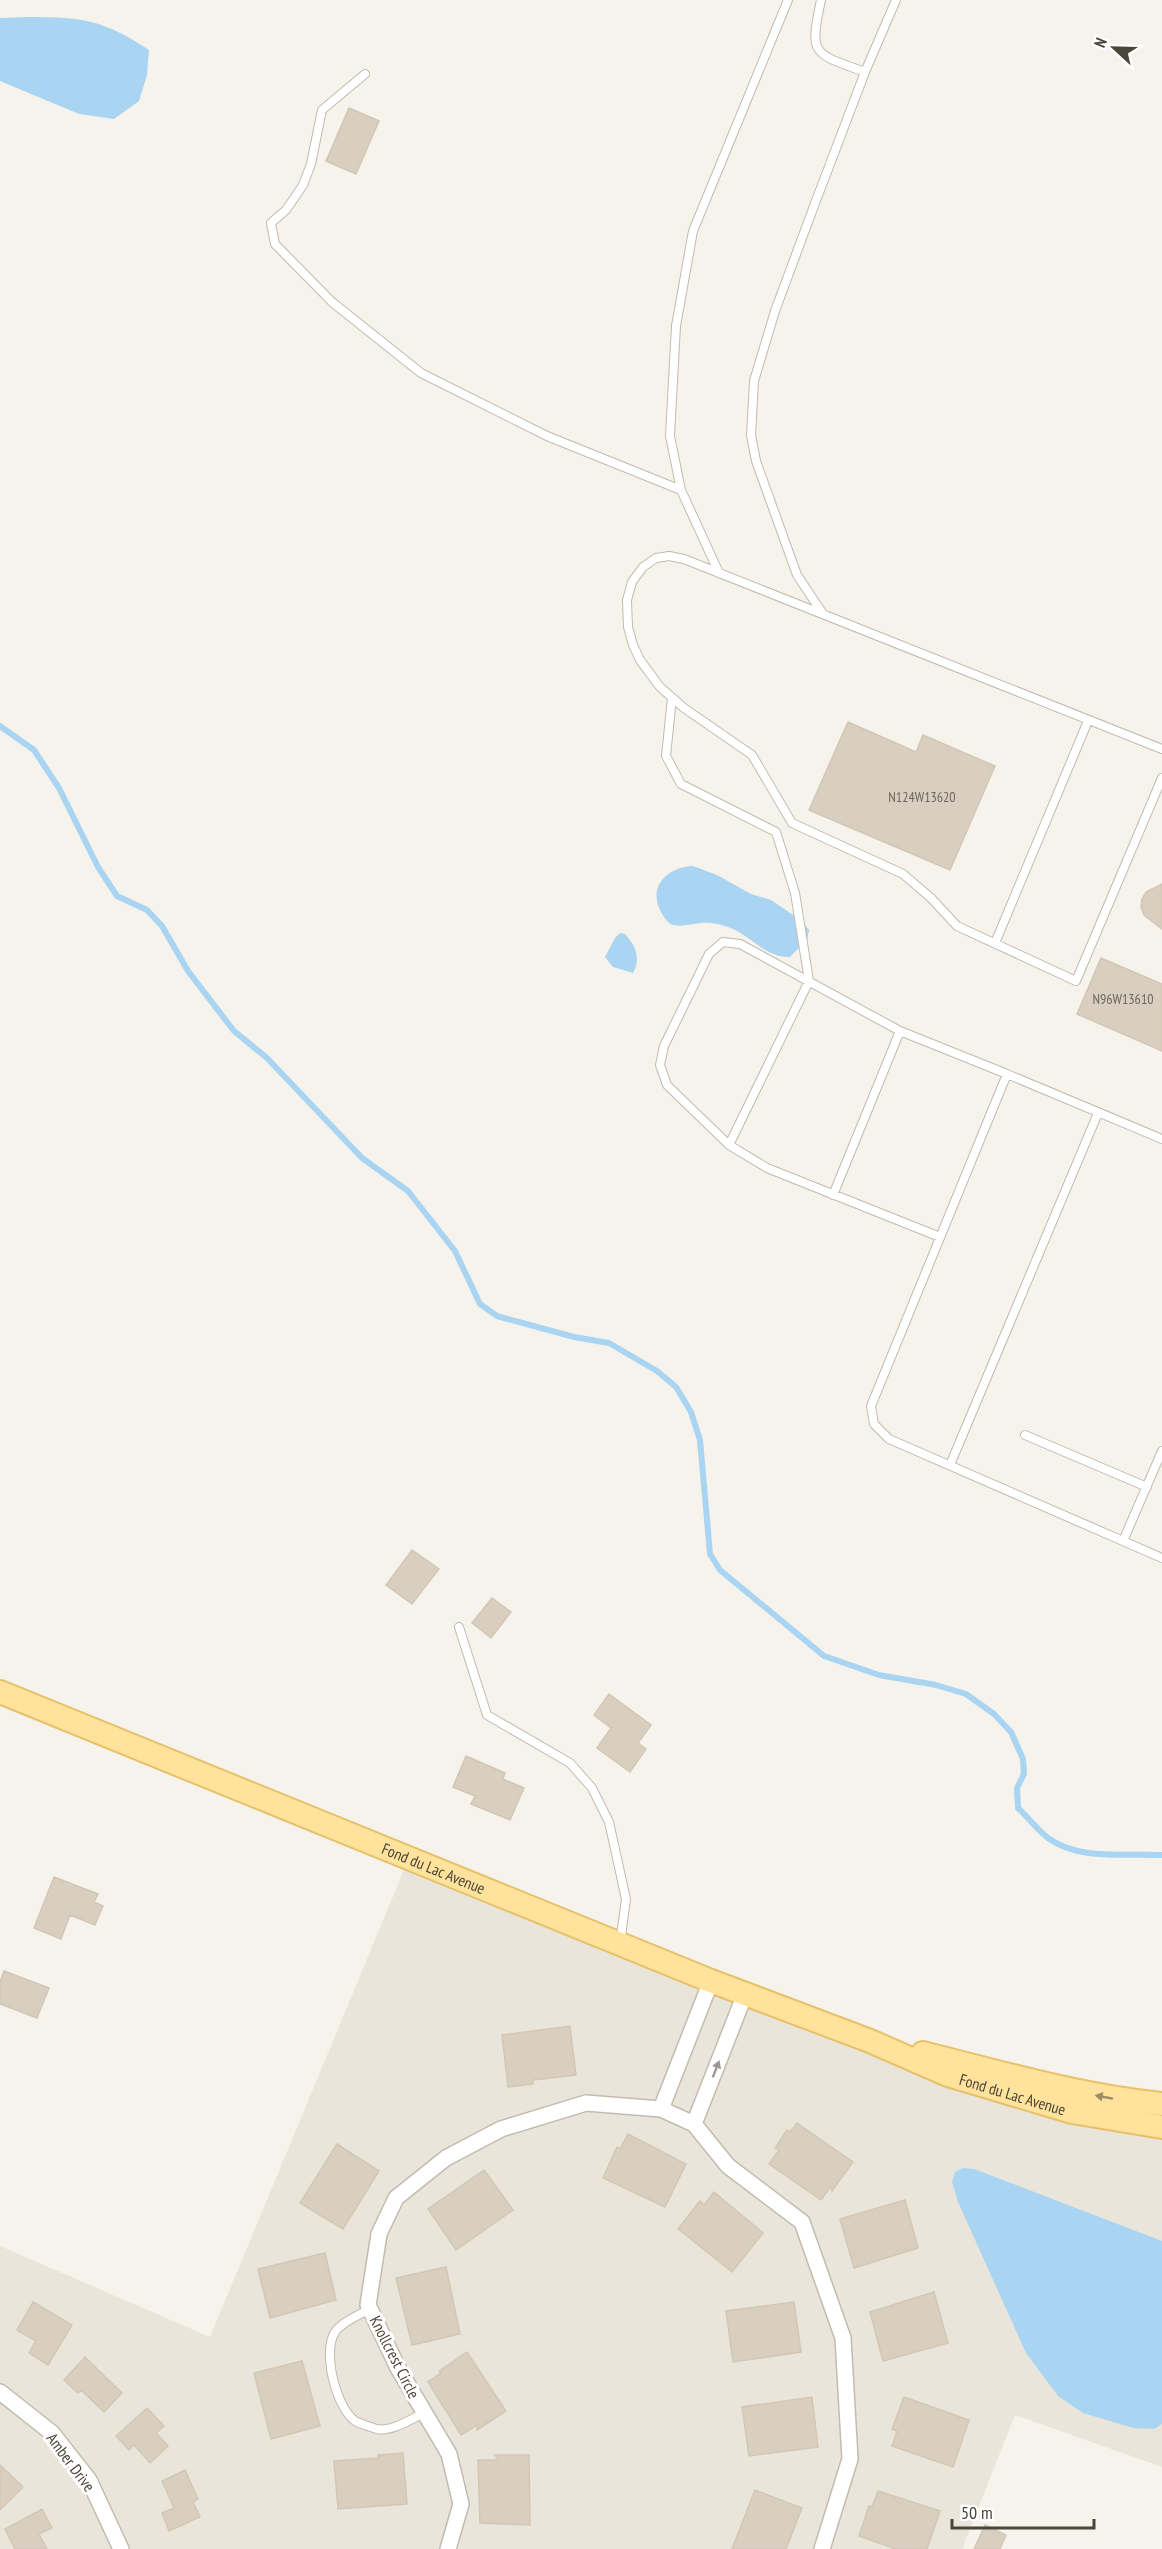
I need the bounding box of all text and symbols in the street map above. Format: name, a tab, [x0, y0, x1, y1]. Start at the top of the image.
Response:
north arrow	[1084, 18, 1144, 78]
text: N	[1089, 35, 1111, 50]
house number: N124W13620	[888, 788, 956, 806]
house number: N96W13610	[1092, 990, 1154, 1008]
street label: Fond du Lac Avenue	[379, 1838, 488, 1898]
one-way arrow	[712, 2060, 721, 2078]
street label: Fond du Lac Avenue	[957, 2069, 1068, 2120]
one-way arrow	[1094, 2092, 1113, 2101]
street label: Knollcrest Circle	[366, 2312, 424, 2402]
street label: Amber Drive	[42, 2429, 100, 2495]
scale bar	[952, 2492, 1094, 2530]
text: 50 m	[961, 2501, 993, 2524]

